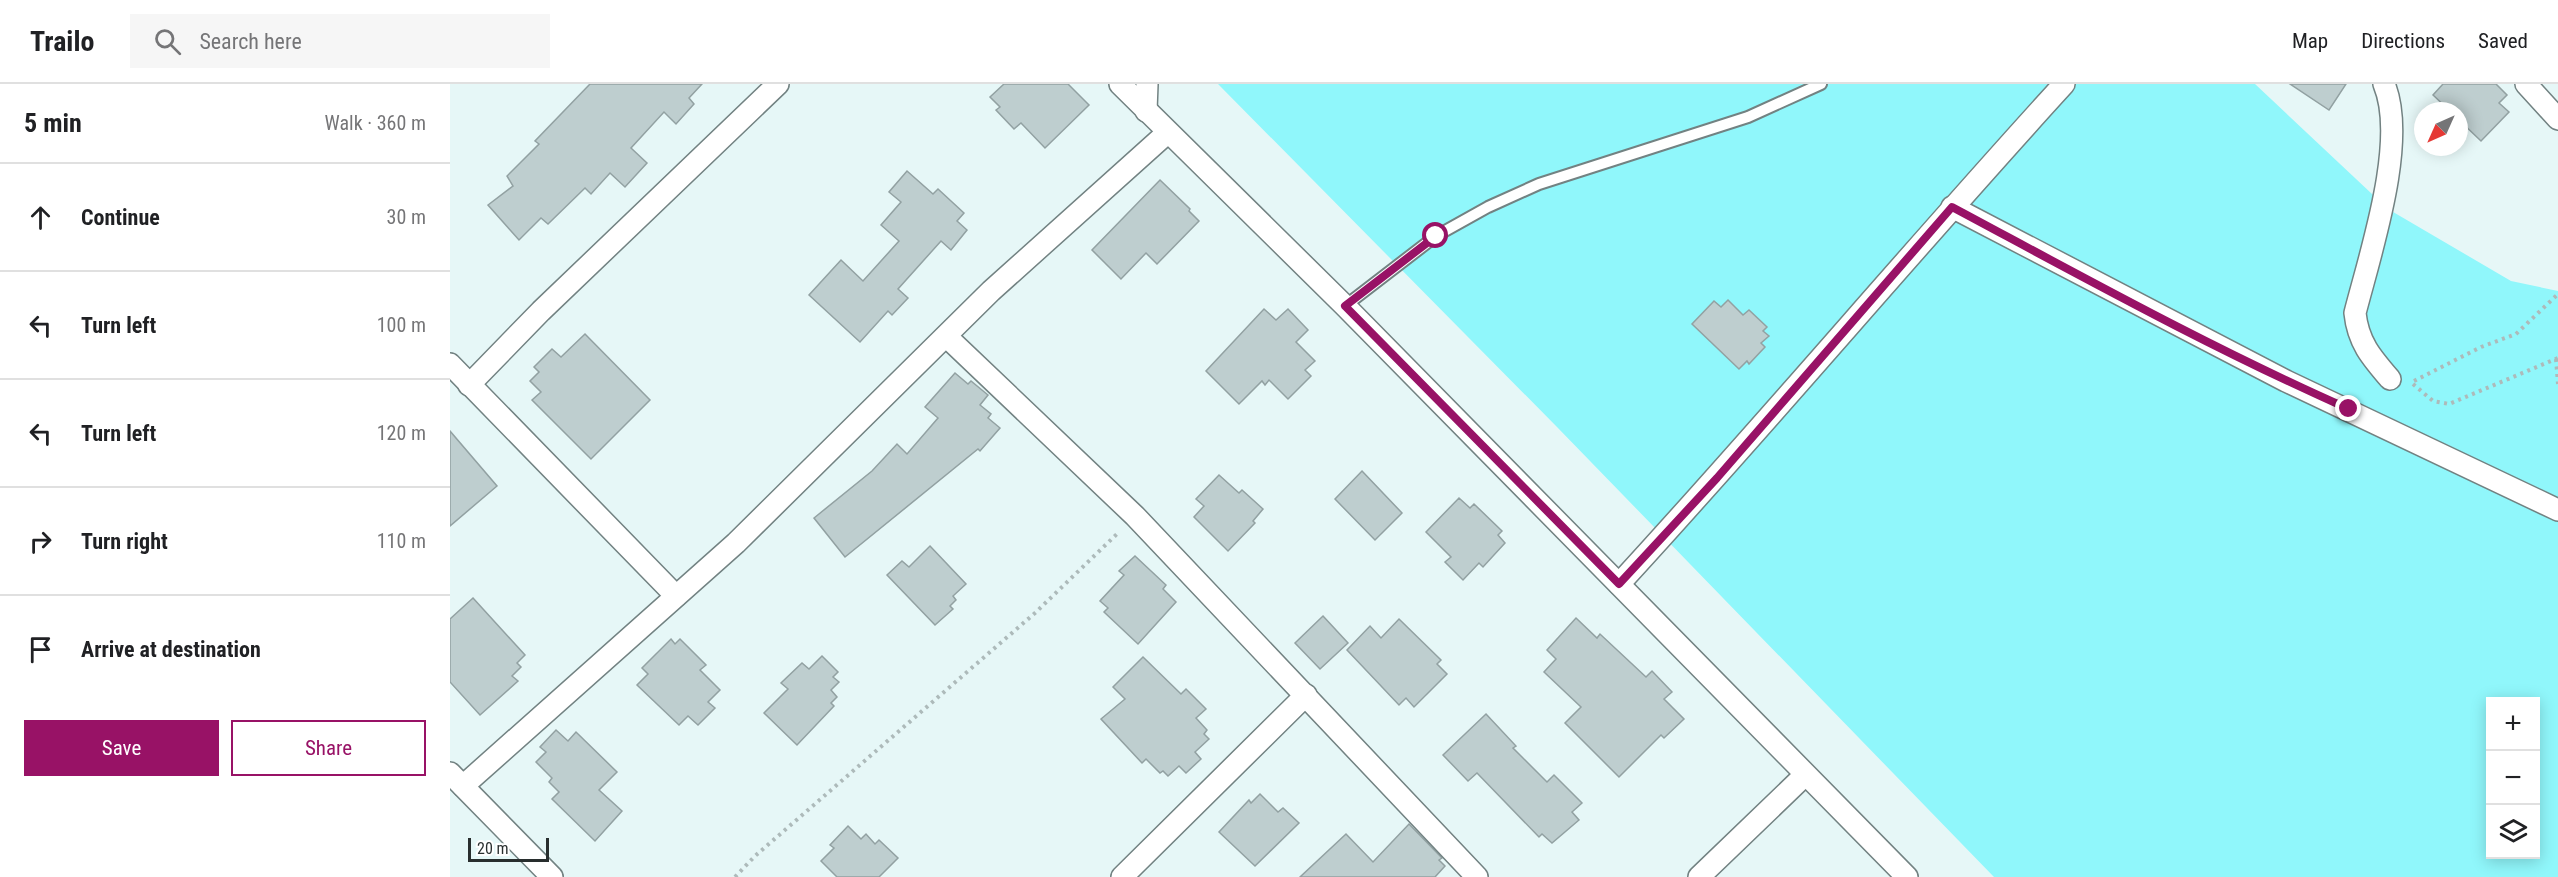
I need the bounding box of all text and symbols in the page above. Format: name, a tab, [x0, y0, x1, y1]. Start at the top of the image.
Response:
search box	[130, 14, 550, 68]
text: Trailo	[30, 25, 94, 58]
icon: search	[151, 25, 184, 58]
text: Search here	[199, 29, 302, 54]
text: Map	[2292, 29, 2328, 53]
text: Directions	[2361, 29, 2445, 53]
text: Saved	[2478, 29, 2528, 53]
north arrow	[2414, 102, 2468, 156]
text: 5 min	[24, 108, 82, 138]
text: Walk · 360 m	[325, 111, 426, 135]
icon: ahead	[24, 201, 57, 234]
text: Continue	[81, 205, 160, 230]
text: 30 m	[387, 205, 426, 229]
route start	[1422, 222, 1448, 248]
icon: left	[24, 309, 57, 342]
text: Turn left	[81, 313, 156, 338]
text: 100 m	[377, 313, 426, 337]
route end	[2335, 395, 2361, 421]
icon: left	[24, 417, 57, 450]
text: Turn left	[81, 421, 156, 446]
text: 120 m	[377, 421, 426, 445]
icon: right	[24, 525, 57, 558]
text: Turn right	[81, 529, 168, 554]
text: 110 m	[377, 529, 426, 553]
icon: arrive	[24, 633, 57, 666]
text: Arrive at destination	[81, 637, 261, 662]
map controls	[2486, 697, 2540, 859]
button: +	[2486, 697, 2540, 751]
button: Save	[24, 720, 219, 776]
button: Share	[231, 720, 426, 776]
button: −	[2486, 751, 2540, 805]
button: layers	[2486, 805, 2540, 859]
scale bar	[468, 835, 549, 862]
text: 20 m	[477, 839, 509, 858]

